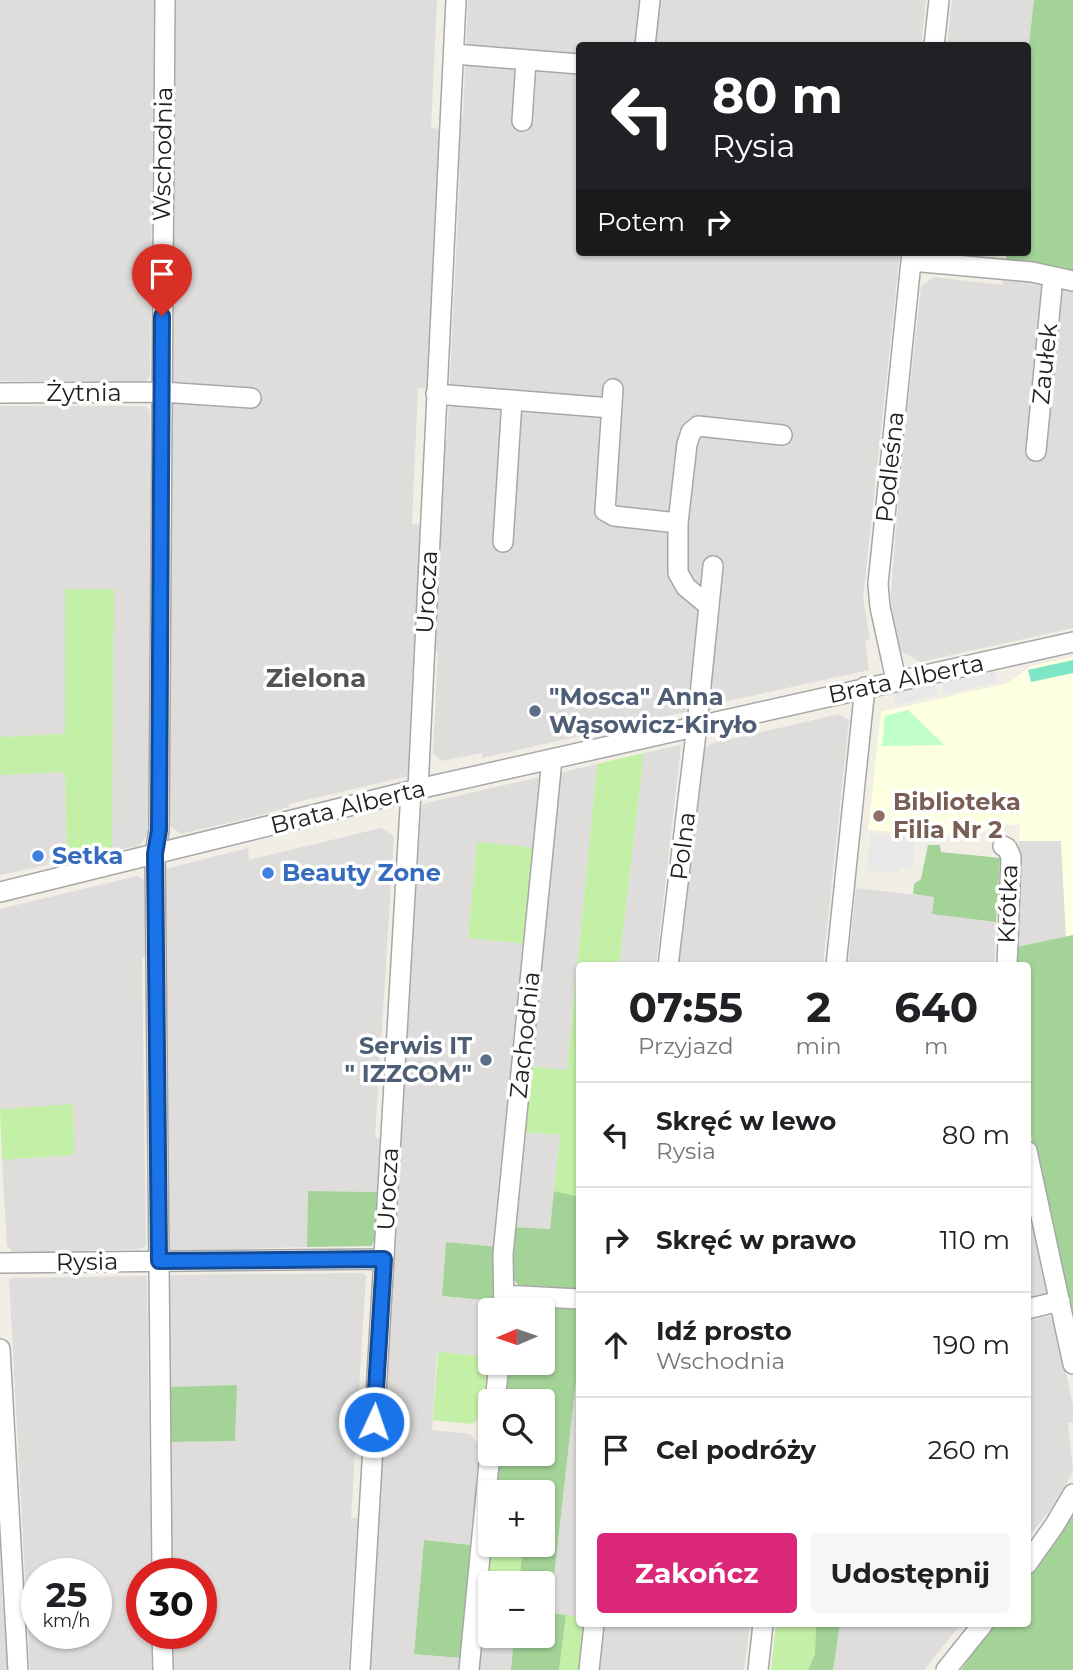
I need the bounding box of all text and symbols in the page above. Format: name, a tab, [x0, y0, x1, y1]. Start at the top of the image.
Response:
text: 80 m	[712, 66, 843, 125]
icon: left	[597, 70, 688, 161]
street label: Wschodnia	[147, 86, 178, 222]
text: Rysia	[712, 126, 795, 165]
icon: right	[699, 203, 737, 241]
text: Potem	[597, 206, 685, 238]
pin	[132, 244, 192, 316]
icon: arrive	[143, 255, 181, 293]
street label: Zaułek	[1026, 321, 1063, 406]
street label: Żytnia	[46, 378, 122, 407]
street label: Podleśna	[869, 410, 910, 524]
street label: Urocza	[410, 550, 443, 634]
street label: Brata Alberta	[825, 648, 986, 709]
district label: Zielona	[266, 662, 366, 694]
place label: "Mosca" Anna Wąsowicz-Kiryło	[549, 682, 757, 739]
marker: "Mosca" Anna Wąsowicz-Kiryło	[527, 703, 543, 719]
street label: Brata Alberta	[267, 773, 428, 840]
place label: Biblioteka Filia Nr 2	[893, 787, 1021, 844]
marker: Biblioteka Filia Nr 2	[871, 808, 887, 824]
street label: Polna	[664, 810, 701, 882]
place label: Setka	[52, 841, 123, 870]
marker: Setka	[30, 848, 46, 864]
place label: Beauty Zone	[282, 858, 441, 887]
street label: Krótka	[992, 864, 1023, 944]
marker: Beauty Zone	[260, 865, 276, 881]
street label: Zachodnia	[503, 970, 546, 1100]
text: 07:55	[629, 981, 743, 1033]
text: 2	[806, 981, 831, 1033]
text: 640	[894, 981, 978, 1033]
place label: Serwis IT " IZZCOM"	[345, 1031, 472, 1088]
text: Przyjazd	[638, 1032, 734, 1060]
text: min	[795, 1032, 842, 1060]
text: m	[924, 1032, 948, 1060]
marker: Serwis IT " IZZCOM"	[478, 1052, 494, 1068]
text: Skręć w lewo	[656, 1105, 836, 1137]
icon: left	[597, 1116, 635, 1154]
text: 80 m	[942, 1119, 1010, 1151]
text: Rysia	[656, 1137, 716, 1165]
street label: Urocza	[371, 1147, 404, 1231]
icon: right	[597, 1221, 635, 1259]
text: Skręć w prawo	[656, 1224, 856, 1256]
text: 110 m	[940, 1224, 1010, 1256]
street label: Rysia	[55, 1246, 119, 1277]
north arrow	[478, 1298, 555, 1376]
map controls	[478, 1298, 555, 1648]
text: Idź prosto	[656, 1315, 792, 1347]
icon: ahead	[597, 1326, 635, 1364]
text: 190 m	[933, 1329, 1010, 1361]
text: Wschodnia	[656, 1347, 785, 1375]
position arrow	[337, 1385, 411, 1459]
button: search	[478, 1389, 555, 1466]
icon: arrive	[597, 1431, 635, 1469]
text: Cel podróży	[656, 1434, 816, 1466]
text: 260 m	[928, 1434, 1010, 1466]
button: +	[478, 1480, 555, 1557]
button: Zakończ	[597, 1533, 797, 1613]
button: Udostępnij	[811, 1533, 1010, 1613]
speed limit sign: 30	[126, 1558, 217, 1649]
button: −	[478, 1571, 555, 1648]
text: 25	[46, 1573, 87, 1616]
text: km/h	[42, 1610, 91, 1632]

